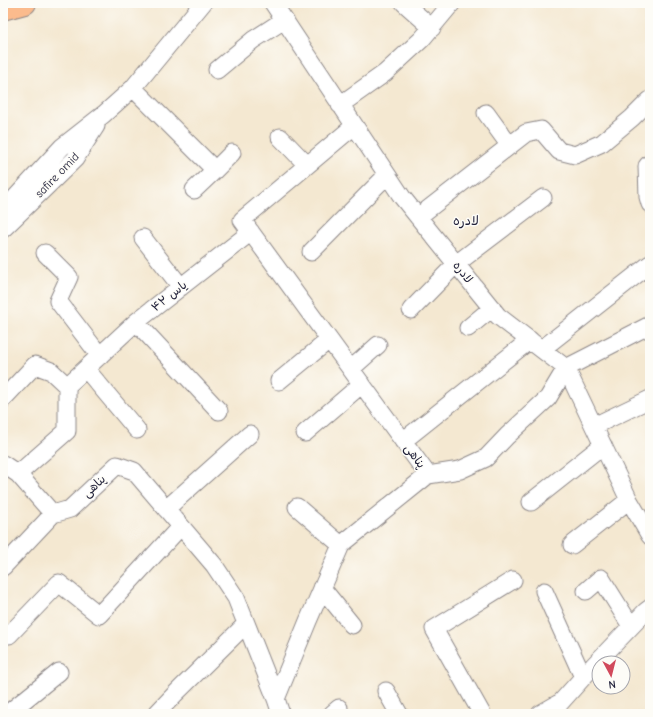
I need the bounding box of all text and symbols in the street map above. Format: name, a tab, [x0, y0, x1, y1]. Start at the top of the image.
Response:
street label: safire omid	[32, 150, 82, 200]
district label: لادره	[453, 213, 479, 229]
street label: لادره	[450, 258, 476, 286]
street label: یاس ۴۲	[148, 278, 190, 314]
street label: پناهی	[401, 441, 428, 471]
street label: پناهی	[80, 472, 109, 501]
north arrow	[591, 655, 631, 695]
text: N	[608, 678, 617, 691]

